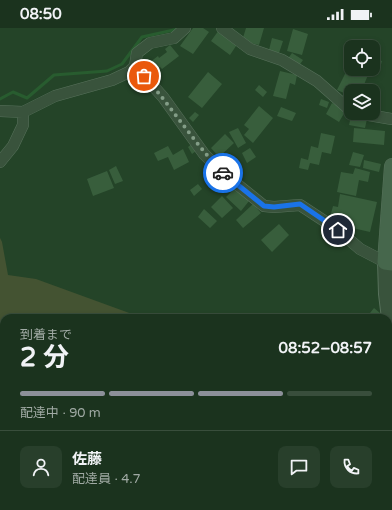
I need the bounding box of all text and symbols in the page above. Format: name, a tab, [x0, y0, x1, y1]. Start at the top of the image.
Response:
text: 08:50	[20, 5, 62, 23]
map controls	[344, 40, 380, 120]
button: locate	[344, 40, 380, 76]
pin	[127, 59, 161, 93]
icon: bag	[133, 65, 155, 87]
button: layers	[344, 84, 380, 120]
courier	[203, 153, 243, 193]
icon: car	[212, 162, 234, 184]
pin	[321, 213, 355, 247]
icon: home	[327, 219, 349, 241]
text: 到着まで	[20, 327, 72, 343]
text: 08:52–08:57	[279, 339, 372, 357]
text: 2 分	[20, 342, 69, 373]
text: 配達中 · 90 m	[20, 405, 101, 421]
button: person	[20, 446, 62, 488]
button: chat	[278, 446, 320, 488]
button: phone	[330, 446, 372, 488]
text: 佐藤	[72, 450, 102, 468]
text: 配達員 · 4.7	[72, 471, 141, 487]

